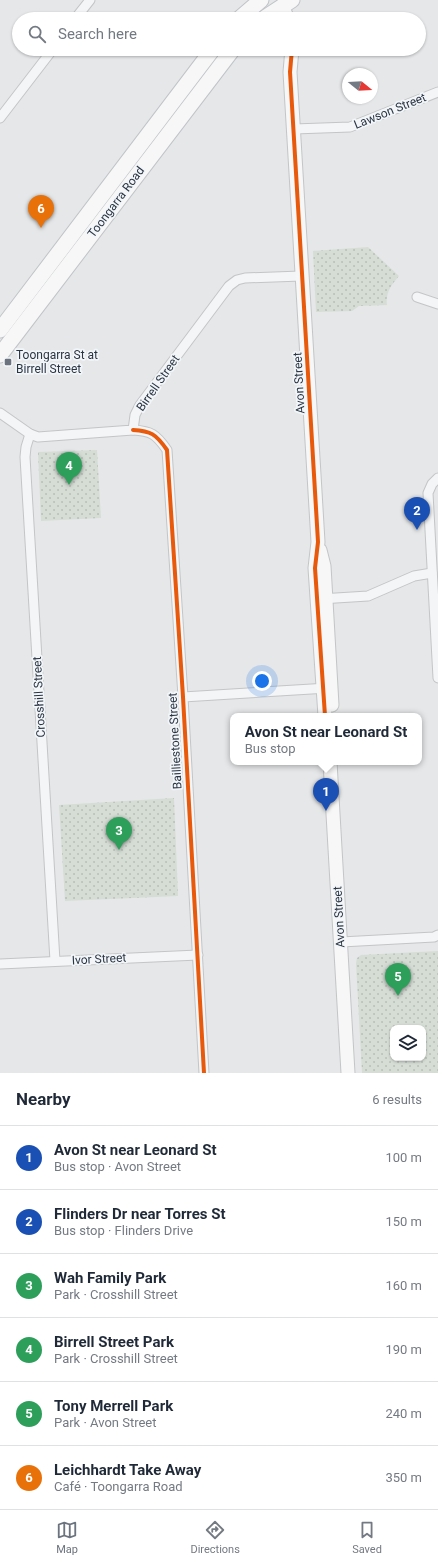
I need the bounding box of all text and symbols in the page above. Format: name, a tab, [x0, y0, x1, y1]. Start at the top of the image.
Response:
search box	[12, 12, 426, 56]
icon: search	[26, 23, 48, 45]
text: Search here	[58, 25, 137, 43]
north arrow	[342, 68, 378, 104]
street label: Lawson Street	[352, 90, 428, 132]
street label: Toongarra Road	[85, 164, 147, 240]
pin: 6	[28, 195, 54, 228]
place label: Toongarra St at Birrell Street	[16, 348, 98, 376]
street label: Birrell Street	[134, 352, 182, 414]
street label: Avon Street	[290, 352, 308, 414]
marker: Toongarra St at Birrell Street	[3, 357, 13, 367]
pin: 4	[56, 452, 82, 485]
pin: 2	[404, 497, 430, 530]
street label: Crosshill Street	[30, 656, 48, 738]
your location	[252, 671, 272, 691]
street label: Bailliestone Street	[165, 692, 185, 790]
popup	[230, 713, 422, 765]
text: Avon St near Leonard St	[245, 723, 407, 741]
text: Bus stop	[245, 741, 295, 756]
pin: 1	[313, 778, 339, 811]
pin: 3	[106, 817, 132, 850]
street label: Avon Street	[330, 886, 348, 948]
street label: Ivor Street	[71, 951, 127, 967]
pin: 5	[385, 963, 411, 996]
map controls	[390, 1025, 426, 1061]
button: layers	[390, 1025, 426, 1061]
text: Nearby	[16, 1089, 71, 1109]
text: 6 results	[372, 1092, 422, 1107]
text: Avon St near Leonard St	[54, 1141, 217, 1159]
text: 1	[25, 1150, 33, 1165]
text: 100 m	[385, 1150, 422, 1165]
text: Bus stop · Avon Street	[54, 1159, 181, 1174]
text: Flinders Dr near Torres St	[54, 1205, 226, 1223]
text: 2	[25, 1214, 33, 1229]
text: 150 m	[385, 1214, 422, 1229]
text: Bus stop · Flinders Drive	[54, 1223, 193, 1238]
text: Wah Family Park	[54, 1269, 166, 1287]
text: 3	[25, 1278, 33, 1293]
text: 160 m	[385, 1278, 422, 1293]
text: Park · Crosshill Street	[54, 1287, 178, 1302]
text: Birrell Street Park	[54, 1333, 174, 1351]
text: 4	[25, 1342, 33, 1357]
text: 190 m	[385, 1342, 422, 1357]
text: Park · Crosshill Street	[54, 1351, 178, 1366]
text: Tony Merrell Park	[54, 1397, 173, 1415]
text: 5	[25, 1406, 33, 1421]
text: 240 m	[385, 1406, 422, 1421]
text: Park · Avon Street	[54, 1415, 157, 1430]
text: Leichhardt Take Away	[54, 1461, 201, 1479]
text: 6	[25, 1470, 33, 1485]
text: 350 m	[385, 1470, 422, 1485]
text: Café · Toongarra Road	[54, 1479, 183, 1494]
tab: Map	[56, 1519, 78, 1556]
tab: Directions	[190, 1519, 240, 1556]
tab: Saved	[352, 1519, 382, 1556]

